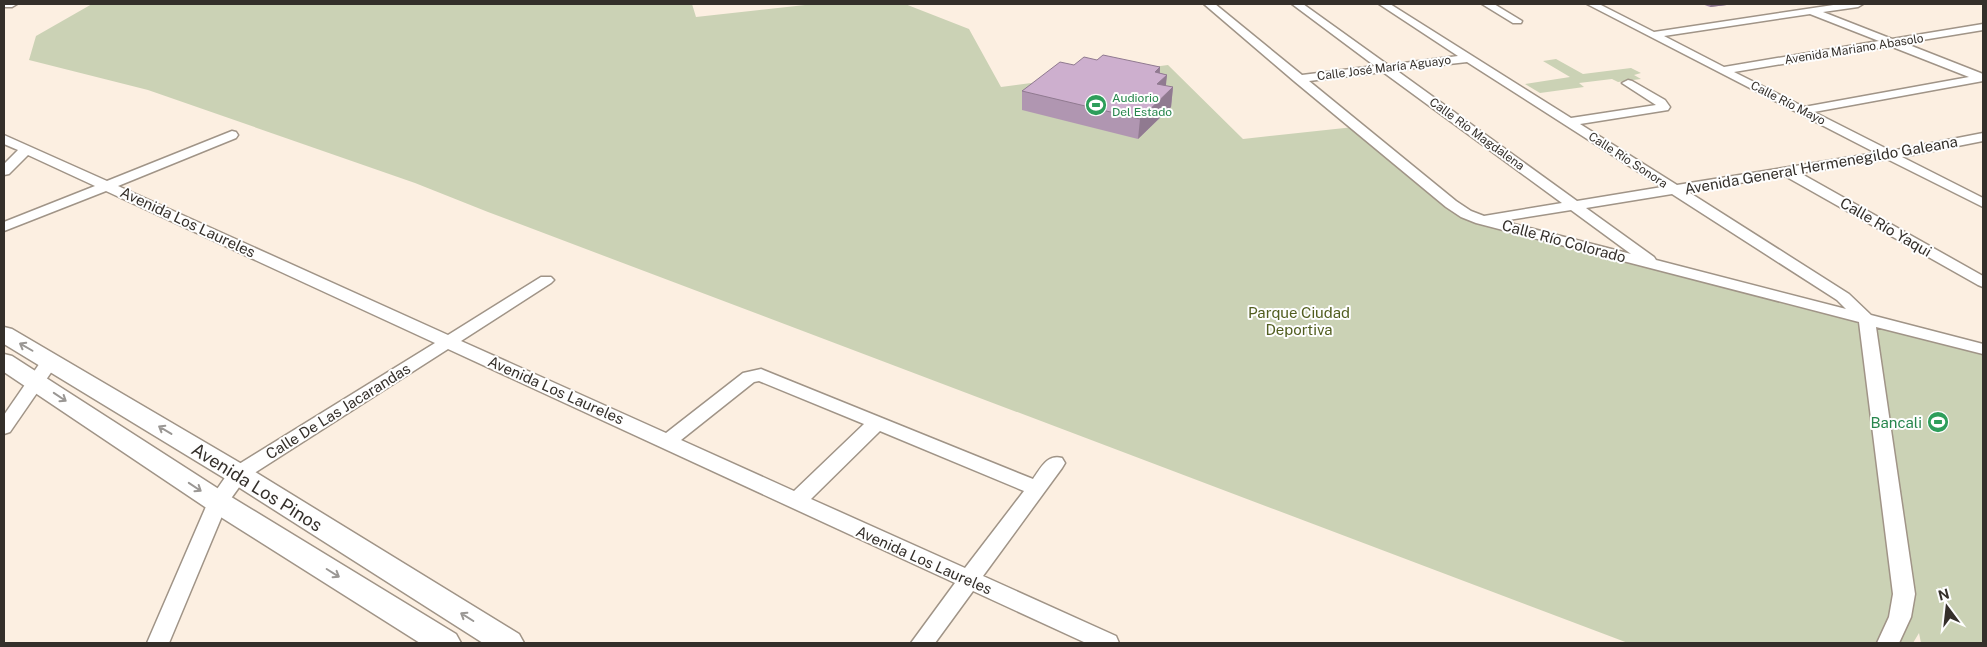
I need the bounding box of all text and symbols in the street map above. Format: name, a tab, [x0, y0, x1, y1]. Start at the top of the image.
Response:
street label: Avenida Mariano Abasolo	[1784, 31, 1925, 67]
street label: Calle José María Aguayo	[1316, 53, 1452, 83]
street label: Calle Río Mayo	[1748, 78, 1828, 128]
place label: Audiorio Del Estado	[1112, 91, 1172, 119]
sports icon: Audiorio Del Estado	[1084, 93, 1108, 117]
street label: Calle Río Magdalena	[1427, 95, 1527, 173]
street label: Calle Río Sonora	[1586, 129, 1670, 191]
street label: Avenida General Hermenegildo Galeana	[1683, 133, 1959, 197]
street label: Avenida Los Laureles	[118, 183, 258, 261]
street label: Calle Río Yaqui	[1837, 194, 1935, 260]
street label: Calle Río Colorado	[1500, 216, 1628, 266]
park label: Parque Ciudad Deportiva	[1248, 304, 1350, 338]
one-way arrow	[19, 341, 33, 351]
street label: Avenida Los Laureles	[485, 352, 627, 428]
street label: Calle De Las Jacarandas	[263, 360, 413, 462]
one-way arrow	[52, 392, 66, 402]
sports icon: Bancali	[1926, 410, 1950, 434]
place label: Bancali	[1870, 414, 1922, 431]
one-way arrow	[159, 425, 173, 435]
street label: Avenida Los Pinos	[188, 438, 326, 536]
one-way arrow	[188, 482, 202, 492]
street label: Avenida Los Laureles	[853, 522, 995, 598]
one-way arrow	[325, 569, 339, 579]
north arrow	[1922, 582, 1972, 632]
text: N	[1936, 585, 1951, 604]
one-way arrow	[460, 612, 474, 622]

